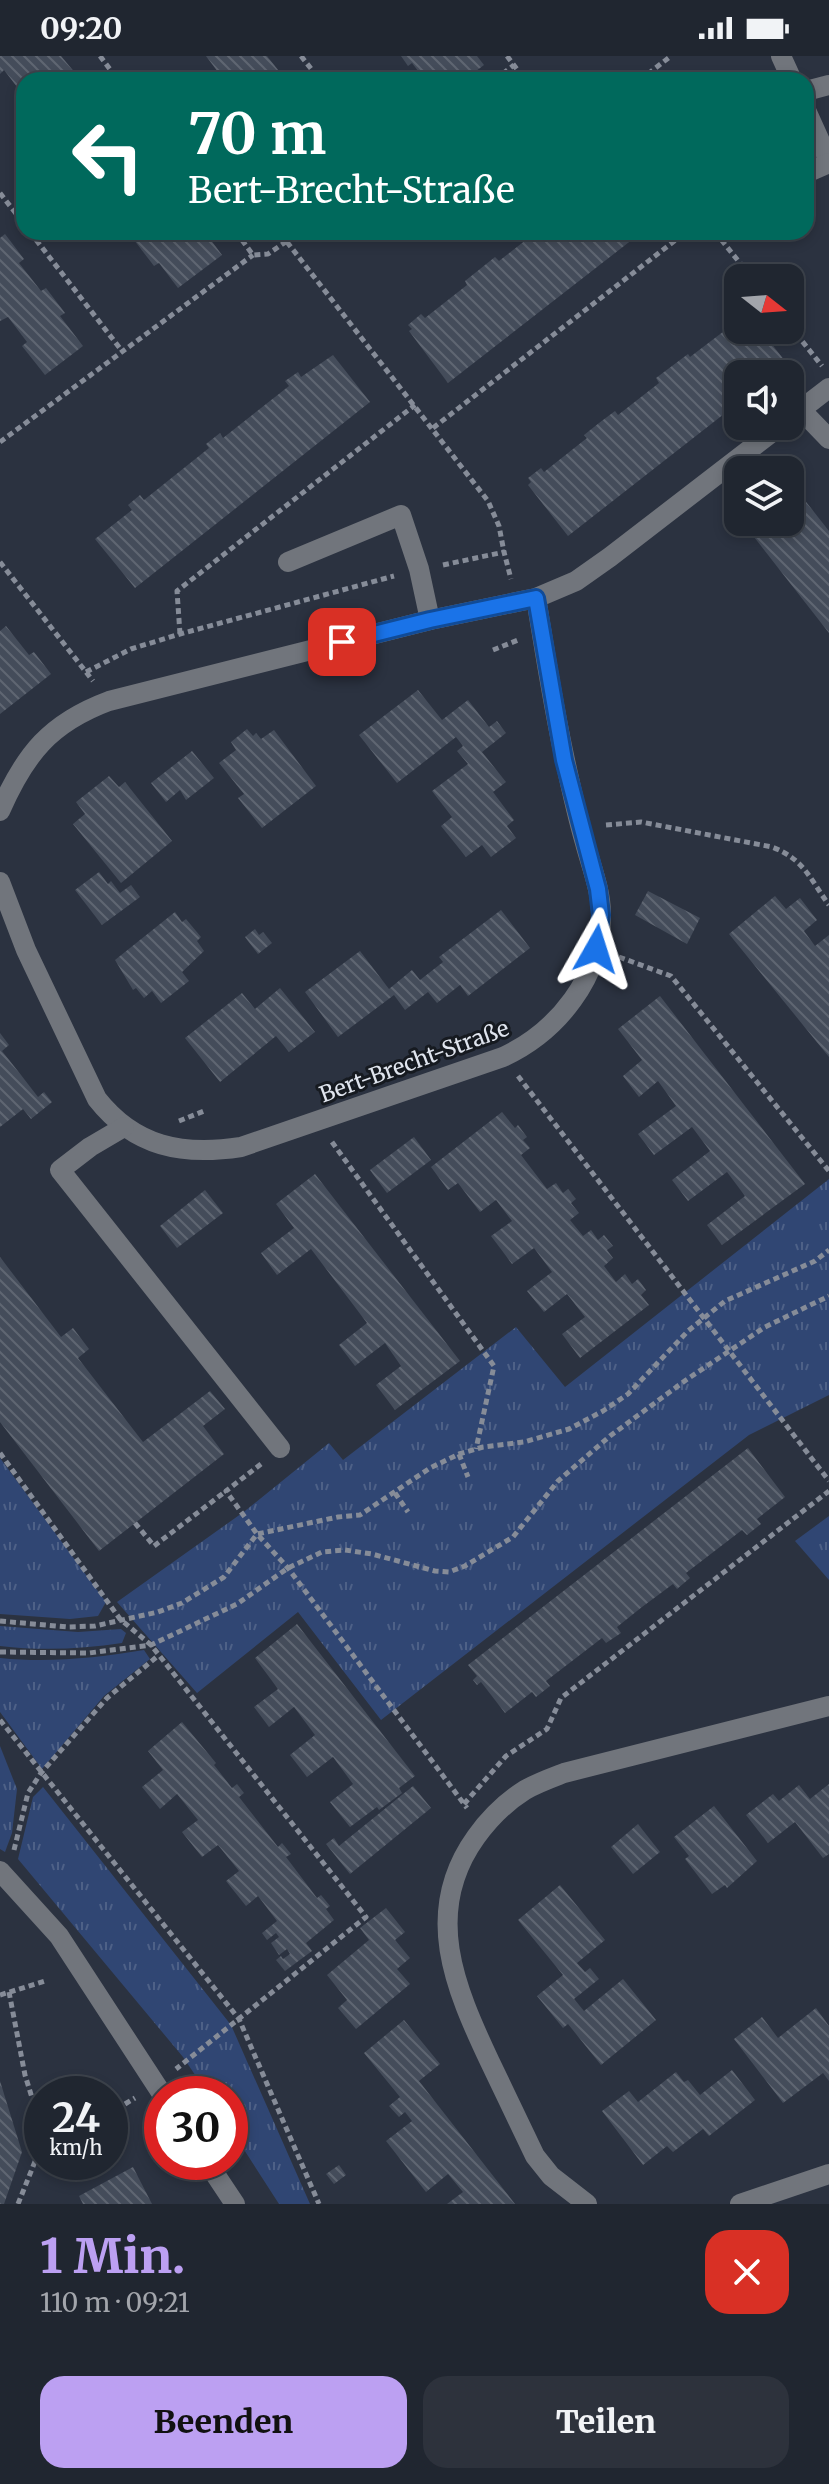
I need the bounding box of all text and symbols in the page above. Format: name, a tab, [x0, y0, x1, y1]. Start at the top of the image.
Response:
text: 09:20	[40, 9, 122, 47]
text: 70 m	[188, 99, 326, 169]
icon: left	[56, 104, 160, 208]
text: Bert-Brecht-Straße	[188, 168, 515, 213]
north arrow	[724, 264, 804, 344]
map controls	[724, 264, 804, 536]
button: sound	[724, 360, 804, 440]
button: layers	[724, 456, 804, 536]
pin	[308, 608, 376, 676]
icon: arrive	[320, 620, 364, 664]
position arrow	[554, 907, 638, 991]
street label: Bert-Brecht-Straße	[315, 1014, 513, 1108]
speed limit sign: 30	[144, 2076, 248, 2180]
text: 24	[52, 2093, 100, 2143]
text: km/h	[50, 2135, 102, 2160]
text: 1 Min.	[40, 2226, 185, 2286]
button: close	[705, 2230, 789, 2314]
text: 110 m · 09:21	[40, 2286, 190, 2319]
button: Beenden	[40, 2376, 407, 2468]
button: Teilen	[423, 2376, 789, 2468]

